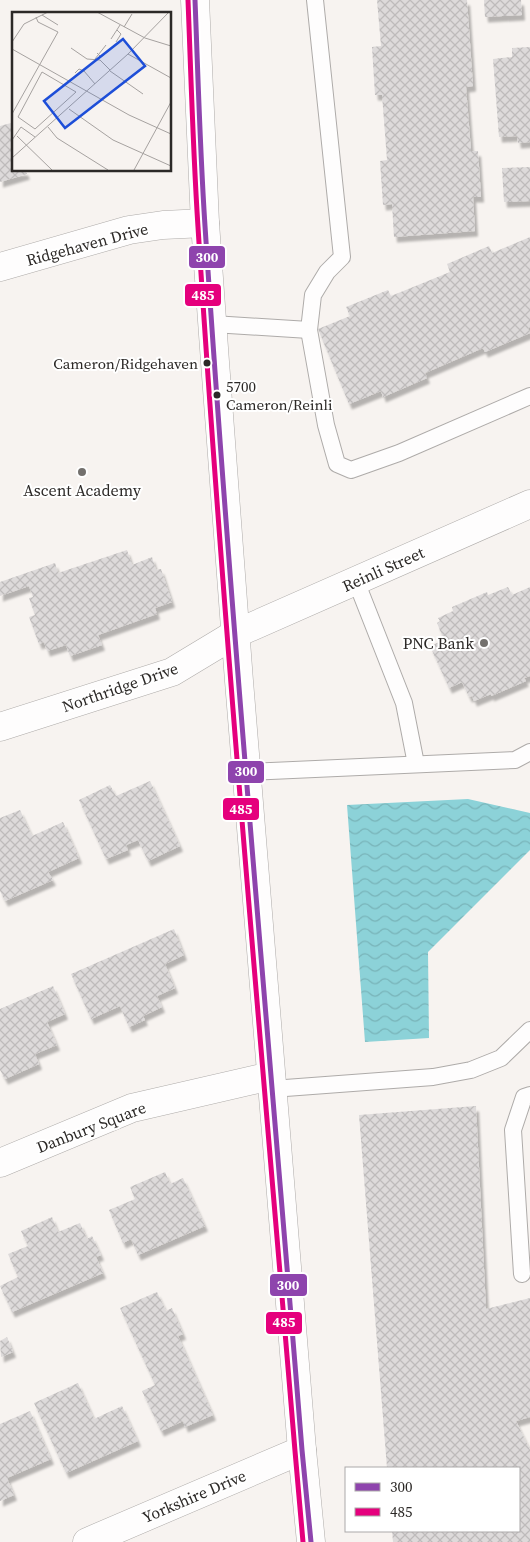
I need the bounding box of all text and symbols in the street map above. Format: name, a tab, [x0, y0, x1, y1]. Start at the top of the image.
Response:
inset map	[12, 12, 171, 171]
street label: Ridgehaven Drive	[23, 217, 151, 271]
line badge: 300	[188, 245, 226, 269]
text: 300	[196, 247, 219, 267]
line badge: 485	[184, 283, 222, 307]
text: 485	[192, 285, 215, 305]
place label: Cameron/Ridgehaven	[53, 353, 198, 374]
marker: Cameron/Ridgehaven	[202, 358, 212, 368]
place label: 5700 Cameron/Reinli	[226, 376, 332, 415]
marker: 5700 Cameron/Reinli	[212, 390, 222, 400]
marker: Ascent Academy	[76, 466, 88, 478]
place label: Ascent Academy	[23, 479, 142, 501]
street label: Reinli Street	[339, 541, 428, 597]
place label: PNC Bank	[403, 632, 474, 654]
marker: PNC Bank	[478, 637, 490, 649]
street label: Northridge Drive	[59, 657, 181, 717]
line badge: 300	[227, 760, 265, 784]
text: 300	[235, 761, 258, 781]
line badge: 485	[222, 797, 260, 821]
text: 485	[230, 799, 253, 819]
street label: Danbury Square	[33, 1096, 149, 1158]
line badge: 300	[269, 1273, 308, 1297]
text: 300	[277, 1275, 300, 1295]
line badge: 485	[265, 1311, 303, 1335]
text: 485	[273, 1312, 296, 1332]
street label: Yorkshire Drive	[139, 1464, 249, 1528]
legend	[345, 1467, 520, 1532]
text: 300	[390, 1476, 413, 1497]
text: 485	[390, 1501, 413, 1522]

